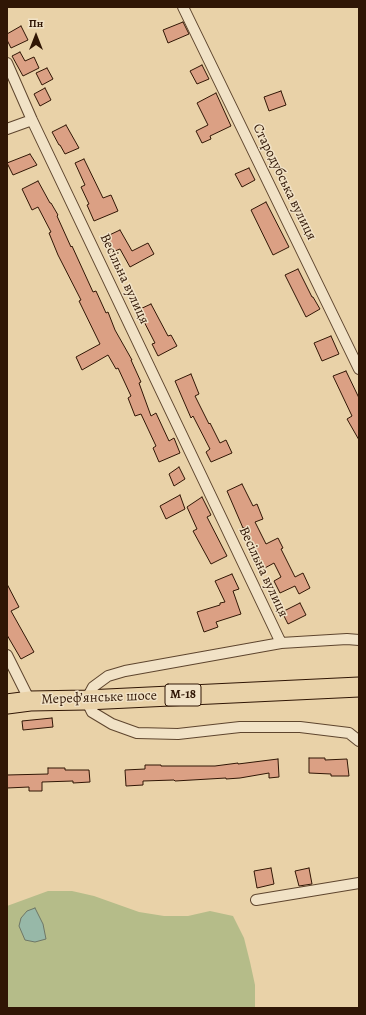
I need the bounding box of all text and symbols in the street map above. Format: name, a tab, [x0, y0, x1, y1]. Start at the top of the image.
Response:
north arrow	[16, 16, 56, 56]
text: Пн	[29, 16, 43, 31]
street label: Стародубська вулиця	[248, 121, 320, 243]
street label: Весільна вулиця	[96, 231, 152, 327]
street label: Весільна вулиця	[235, 524, 291, 620]
road number: М-18	[165, 684, 201, 706]
street label: Мереф’янське шосе	[41, 688, 157, 708]

